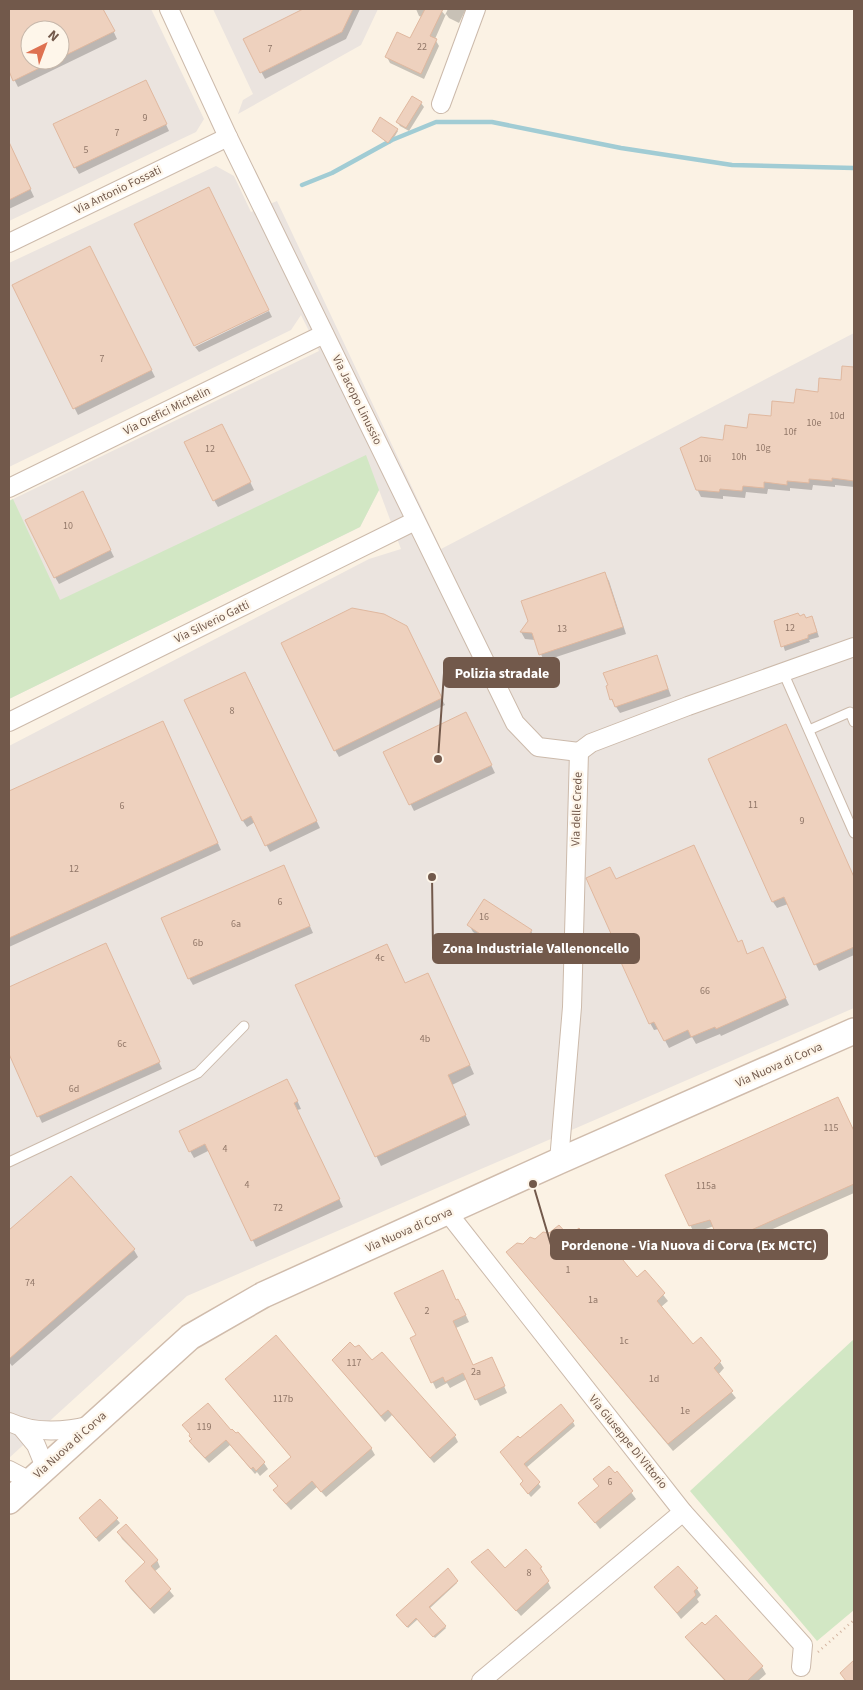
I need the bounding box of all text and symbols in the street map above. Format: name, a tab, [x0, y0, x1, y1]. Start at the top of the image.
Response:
north arrow	[20, 20, 70, 70]
text: N	[43, 26, 63, 47]
house number: 22	[417, 40, 427, 54]
house number: 7	[268, 42, 273, 56]
house number: 9	[143, 111, 148, 125]
house number: 7	[115, 126, 120, 140]
house number: 5	[84, 143, 89, 157]
street label: Via Antonio Fossati	[72, 162, 164, 218]
house number: 7	[100, 352, 105, 366]
street label: Via Jacopo Linussio	[328, 352, 386, 448]
street label: Via Orefici Michelin	[121, 383, 213, 439]
house number: 10d	[829, 409, 845, 423]
house number: 10e	[807, 416, 821, 430]
house number: 10f	[784, 425, 798, 439]
house number: 10g	[756, 441, 770, 455]
house number: 12	[205, 442, 215, 456]
house number: 10h	[731, 450, 747, 464]
house number: 10i	[699, 452, 711, 466]
house number: 10	[63, 519, 73, 533]
street label: Via Silverio Gatti	[172, 596, 252, 648]
house number: 12	[785, 621, 795, 635]
house number: 13	[557, 622, 567, 636]
callout: Polizia stradale	[444, 658, 559, 687]
text: Polizia stradale	[455, 664, 549, 684]
house number: 8	[230, 704, 235, 718]
street label: Via delle Crede	[567, 772, 587, 846]
house number: 11	[748, 798, 758, 812]
house number: 6	[120, 799, 125, 813]
house number: 9	[800, 814, 805, 828]
house number: 12	[69, 862, 79, 876]
house number: 6	[278, 895, 283, 909]
house number: 16	[479, 910, 489, 924]
house number: 6a	[231, 917, 241, 931]
callout: Zona Industriale Vallenoncello	[433, 934, 639, 963]
house number: 6b	[193, 936, 204, 950]
text: Zona Industriale Vallenoncello	[443, 939, 630, 959]
house number: 4c	[375, 951, 385, 965]
house number: 66	[700, 984, 710, 998]
house number: 4b	[420, 1032, 431, 1046]
house number: 6c	[117, 1037, 127, 1051]
street label: Via Nuova di Corva	[733, 1038, 825, 1092]
house number: 6d	[69, 1082, 79, 1096]
house number: 115	[824, 1121, 838, 1135]
house number: 4	[223, 1142, 228, 1156]
house number: 4	[245, 1178, 250, 1192]
house number: 115a	[696, 1179, 716, 1193]
house number: 72	[273, 1201, 283, 1215]
street label: Via Nuova di Corva	[363, 1203, 455, 1257]
callout: Pordenone - Via Nuova di Corva (Ex MCTC)	[551, 1230, 827, 1259]
text: Pordenone - Via Nuova di Corva (Ex MCTC)	[561, 1236, 817, 1256]
house number: 1	[566, 1263, 571, 1277]
house number: 74	[25, 1276, 35, 1290]
house number: 1a	[588, 1293, 598, 1307]
house number: 2	[425, 1304, 430, 1318]
house number: 1c	[619, 1334, 629, 1348]
house number: 117	[347, 1356, 361, 1370]
house number: 2a	[471, 1365, 481, 1379]
house number: 1d	[649, 1372, 659, 1386]
street label: Via Giuseppe Di Vittorio	[585, 1391, 671, 1493]
house number: 117b	[273, 1392, 294, 1406]
house number: 1e	[680, 1404, 690, 1418]
street label: Via Nuova di Corva	[30, 1407, 110, 1483]
house number: 119	[197, 1420, 211, 1434]
house number: 6	[608, 1475, 613, 1489]
house number: 8	[527, 1566, 532, 1580]

